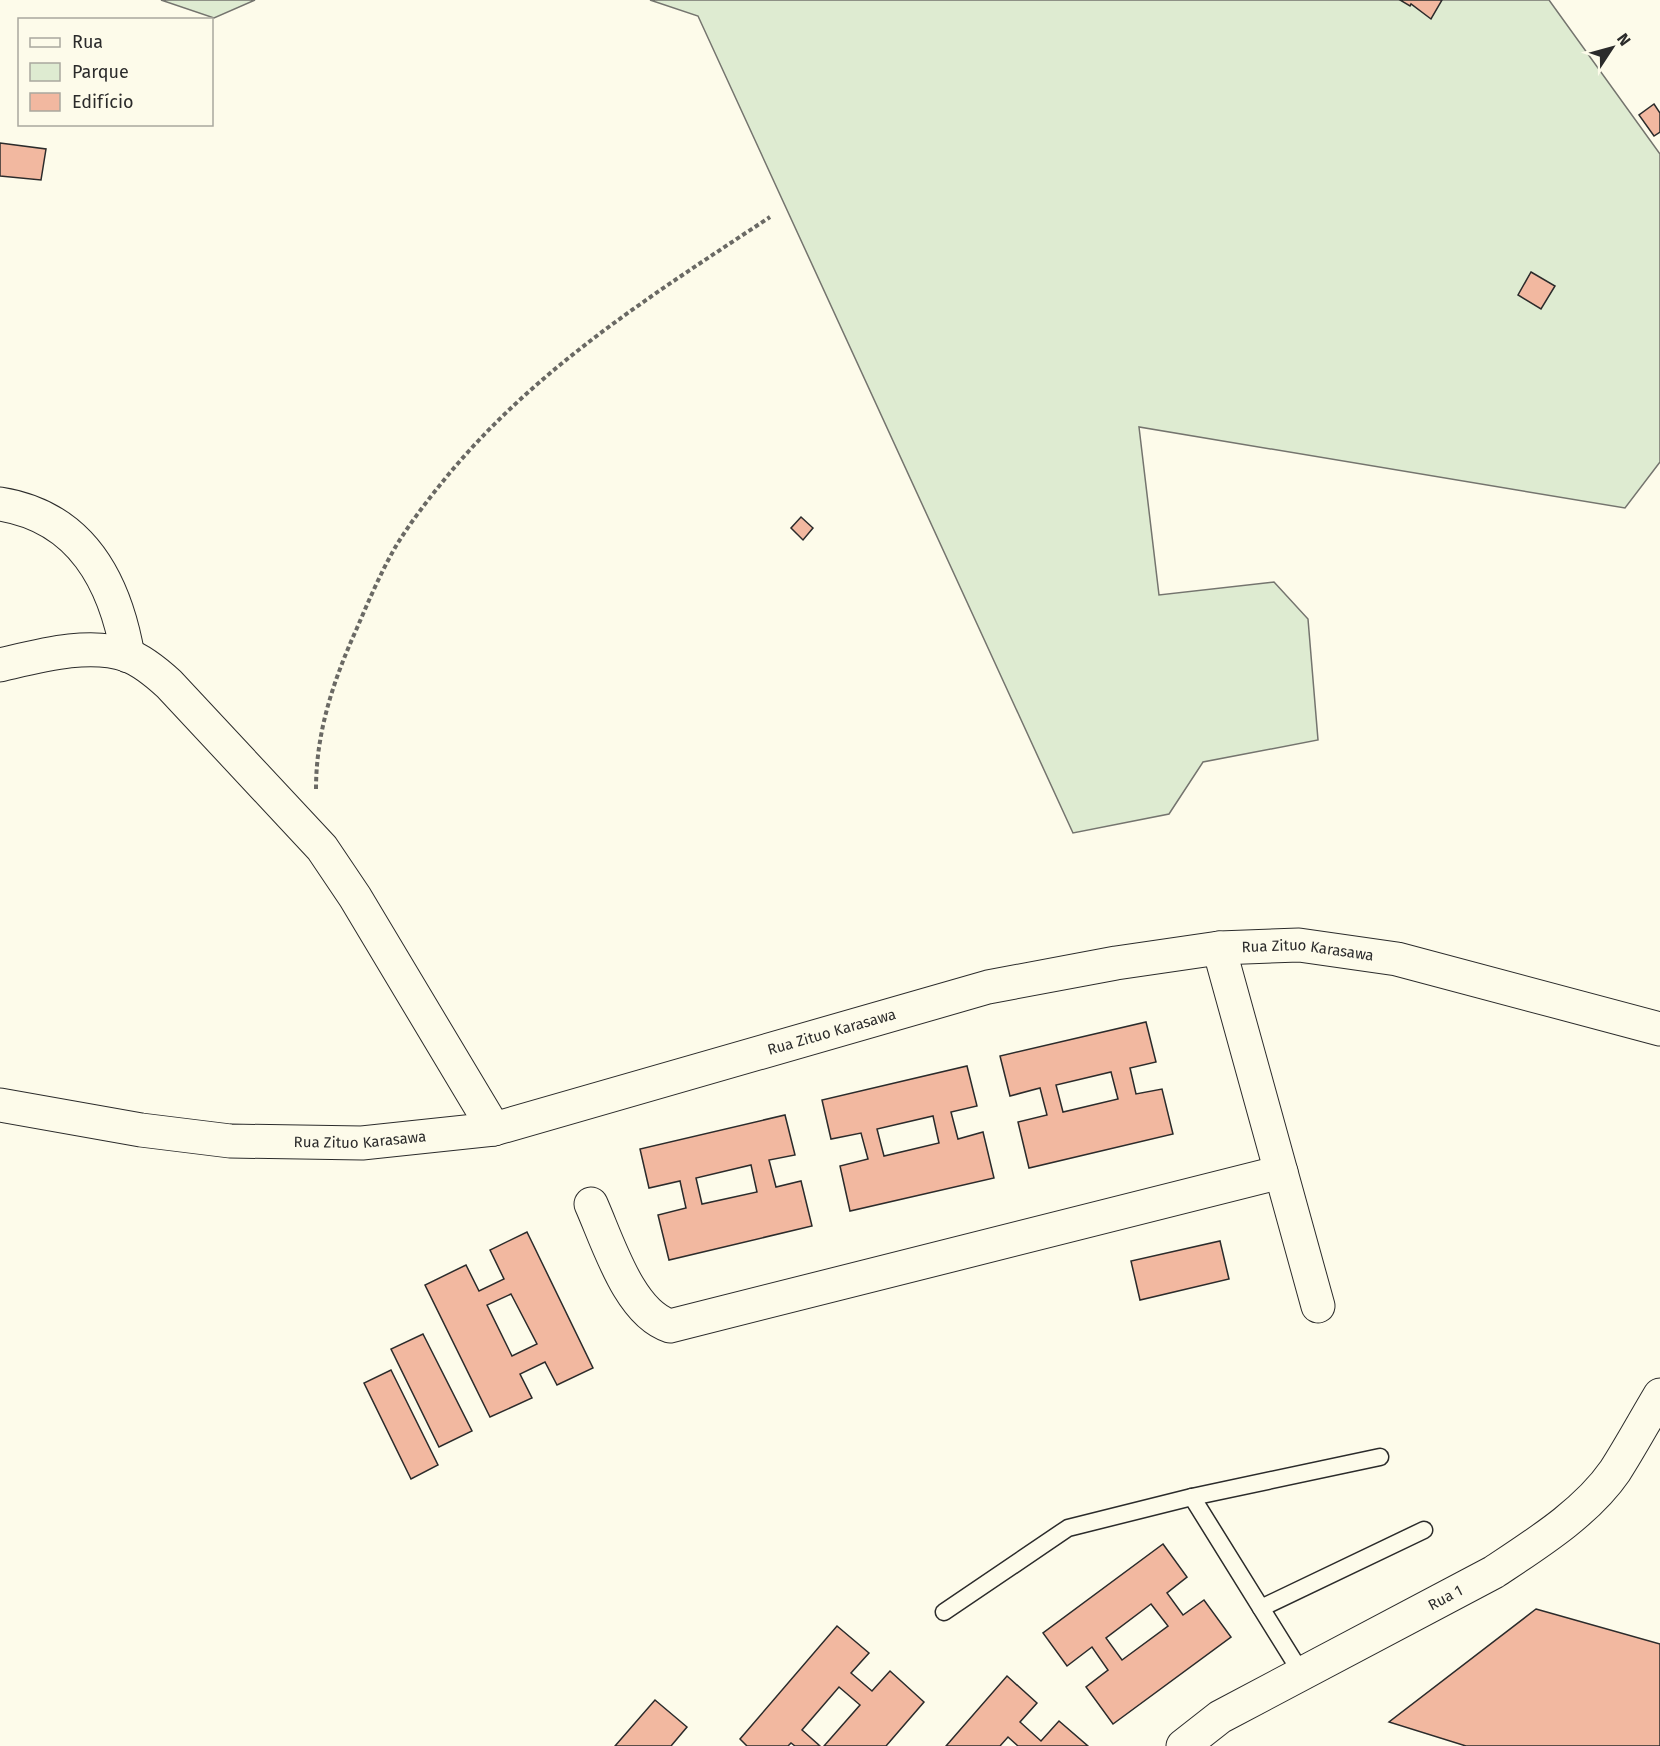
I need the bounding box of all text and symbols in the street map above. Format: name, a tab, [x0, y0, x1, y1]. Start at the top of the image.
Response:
legend	[18, 18, 213, 126]
north arrow	[1582, 18, 1642, 78]
text: N	[1613, 30, 1635, 49]
text: Rua	[72, 31, 103, 53]
text: Parque	[72, 61, 129, 83]
text: Edifício	[72, 91, 134, 113]
street label: Rua Zituo Karasawa	[1241, 936, 1375, 965]
street label: Rua Zituo Karasawa	[765, 1005, 898, 1059]
street label: Rua Zituo Karasawa	[294, 1127, 427, 1152]
street label: Rua 1	[1425, 1581, 1466, 1614]

